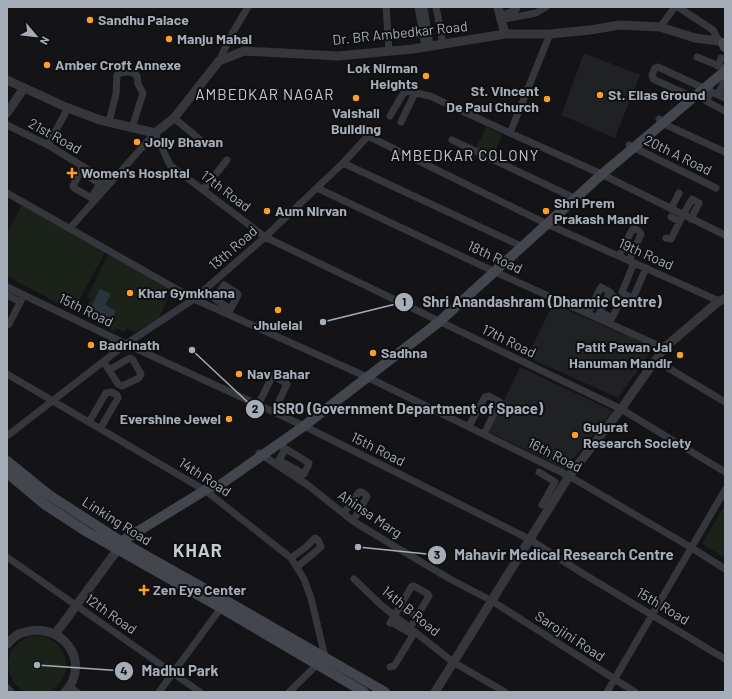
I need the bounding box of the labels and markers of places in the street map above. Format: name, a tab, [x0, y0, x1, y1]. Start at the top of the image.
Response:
place label: Sandhu Palace	[98, 11, 189, 28]
marker: Sandhu Palace	[85, 15, 95, 25]
place label: Manju Mahal	[177, 30, 252, 47]
marker: Manju Mahal	[164, 34, 174, 44]
place label: Amber Croft Annexe	[55, 56, 182, 73]
place label: Lok Nirman Heights	[347, 59, 418, 92]
marker: Amber Croft Annexe	[42, 60, 52, 70]
marker: Lok Nirman Heights	[421, 71, 431, 81]
place label: St. Vincent De Paul Church	[446, 82, 539, 115]
place label: St. Elias Ground	[608, 86, 705, 103]
marker: St. Elias Ground	[595, 90, 605, 100]
marker: Vaishali Building	[351, 93, 361, 103]
marker: St. Vincent De Paul Church	[542, 94, 552, 104]
place label: Vaishali Building	[331, 104, 381, 137]
place label: Jolly Bhavan	[145, 133, 223, 150]
marker: Jolly Bhavan	[132, 137, 142, 147]
place label: Women's Hospital	[81, 164, 190, 181]
marker: Women's Hospital	[66, 167, 78, 179]
place label: Shri Prem Prakash Mandir	[554, 194, 650, 227]
place label: Aum Nirvan	[275, 202, 347, 219]
marker: Aum Nirvan	[262, 206, 272, 216]
marker: Shri Prem Prakash Mandir	[541, 206, 551, 216]
place label: Khar Gymkhana	[138, 284, 235, 301]
marker: Khar Gymkhana	[125, 288, 135, 298]
callout: Shri Anandashram (Dharmic Centre)	[394, 289, 669, 316]
marker: Jhulelal	[273, 305, 283, 315]
place label: Jhulelal	[254, 316, 302, 333]
place label: Badrinath	[99, 336, 160, 353]
place label: Patit Pawan Jai Hanuman Mandir	[569, 338, 673, 371]
marker: Badrinath	[86, 340, 96, 350]
place label: Sadhna	[381, 344, 427, 361]
marker: Sadhna	[368, 348, 378, 358]
marker: Patit Pawan Jai Hanuman Mandir	[675, 350, 685, 360]
place label: Nav Bahar	[247, 365, 311, 382]
marker: Nav Bahar	[234, 369, 244, 379]
callout: ISRO (Government Department of Space)	[245, 395, 551, 422]
place label: Evershine Jewel	[120, 410, 221, 427]
marker: Evershine Jewel	[224, 414, 234, 424]
place label: Gujurat Research Society	[583, 418, 691, 451]
marker: Gujurat Research Society	[570, 430, 580, 440]
callout: Mahavir Medical Research Centre	[427, 541, 682, 568]
place label: Zen Eye Center	[153, 581, 247, 598]
marker: Zen Eye Center	[138, 584, 150, 596]
callout: Madhu Park	[114, 657, 227, 684]

